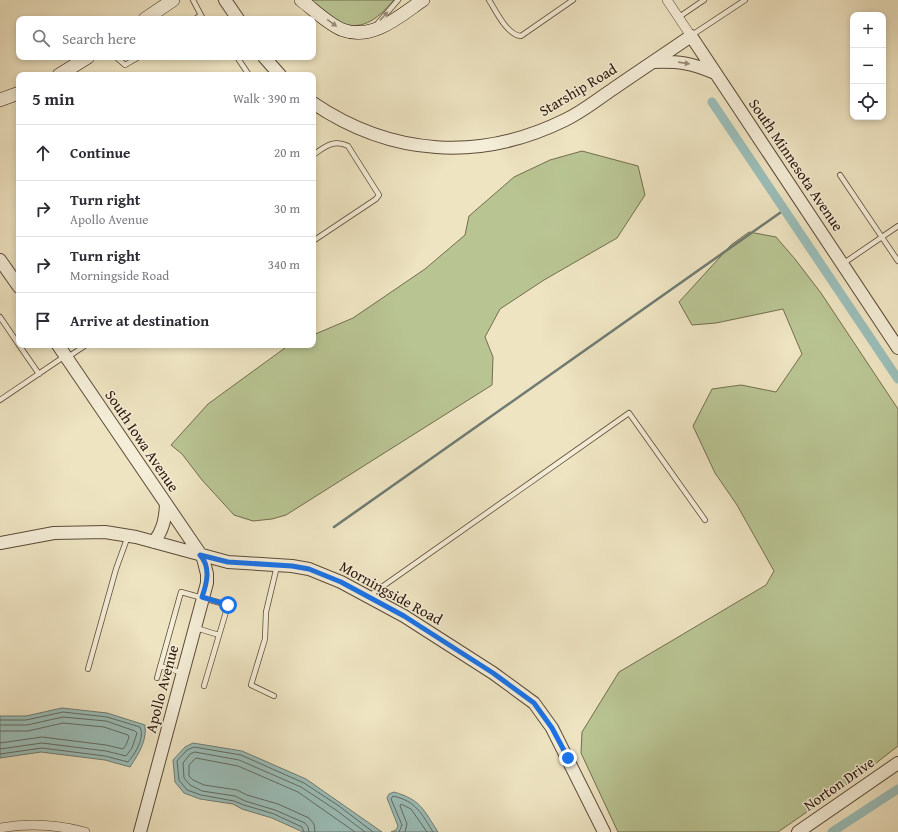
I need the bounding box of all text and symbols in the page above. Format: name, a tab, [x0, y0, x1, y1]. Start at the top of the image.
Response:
one-way arrow	[380, 11, 389, 21]
map controls	[850, 12, 886, 120]
button: +	[850, 12, 886, 48]
search box	[16, 16, 316, 60]
one-way arrow	[327, 19, 337, 27]
icon: search	[30, 27, 52, 49]
text: Search here	[62, 28, 136, 49]
button: −	[850, 48, 886, 84]
street label: Starship Road	[535, 58, 621, 121]
one-way arrow	[678, 59, 690, 66]
button: locate	[850, 84, 886, 120]
text: 5 min	[32, 86, 74, 111]
text: Walk · 390 m	[233, 89, 300, 108]
street label: South Minnesota Avenue	[744, 94, 849, 235]
icon: ahead	[32, 142, 54, 164]
text: Continue	[70, 142, 131, 163]
text: 20 m	[274, 143, 300, 162]
text: Turn right	[70, 189, 141, 210]
icon: right	[32, 198, 54, 220]
text: 30 m	[274, 199, 300, 218]
text: Apollo Avenue	[70, 210, 148, 229]
text: Turn right	[70, 245, 141, 266]
icon: right	[32, 254, 54, 276]
text: 340 m	[268, 255, 300, 274]
text: Morningside Road	[70, 266, 169, 285]
icon: arrive	[32, 310, 54, 332]
text: Arrive at destination	[70, 310, 209, 331]
street label: South Iowa Avenue	[100, 385, 184, 496]
street label: Morningside Road	[336, 556, 446, 630]
route start	[219, 596, 237, 614]
street label: Apollo Avenue	[140, 643, 183, 735]
route end	[559, 749, 577, 767]
street label: Norton Drive	[799, 751, 878, 816]

